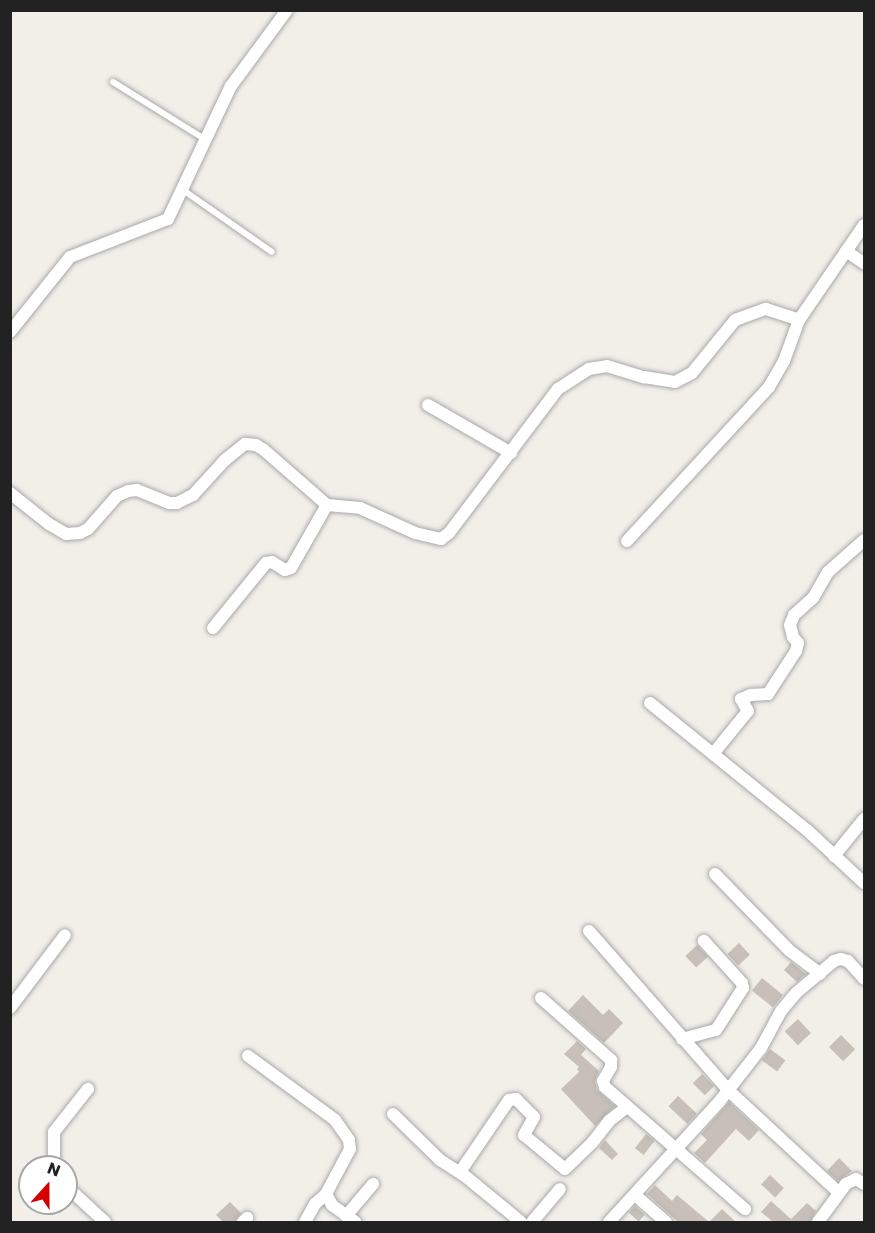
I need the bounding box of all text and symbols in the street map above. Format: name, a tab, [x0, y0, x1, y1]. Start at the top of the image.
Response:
north arrow	[18, 1155, 78, 1215]
text: N	[44, 1157, 64, 1182]

